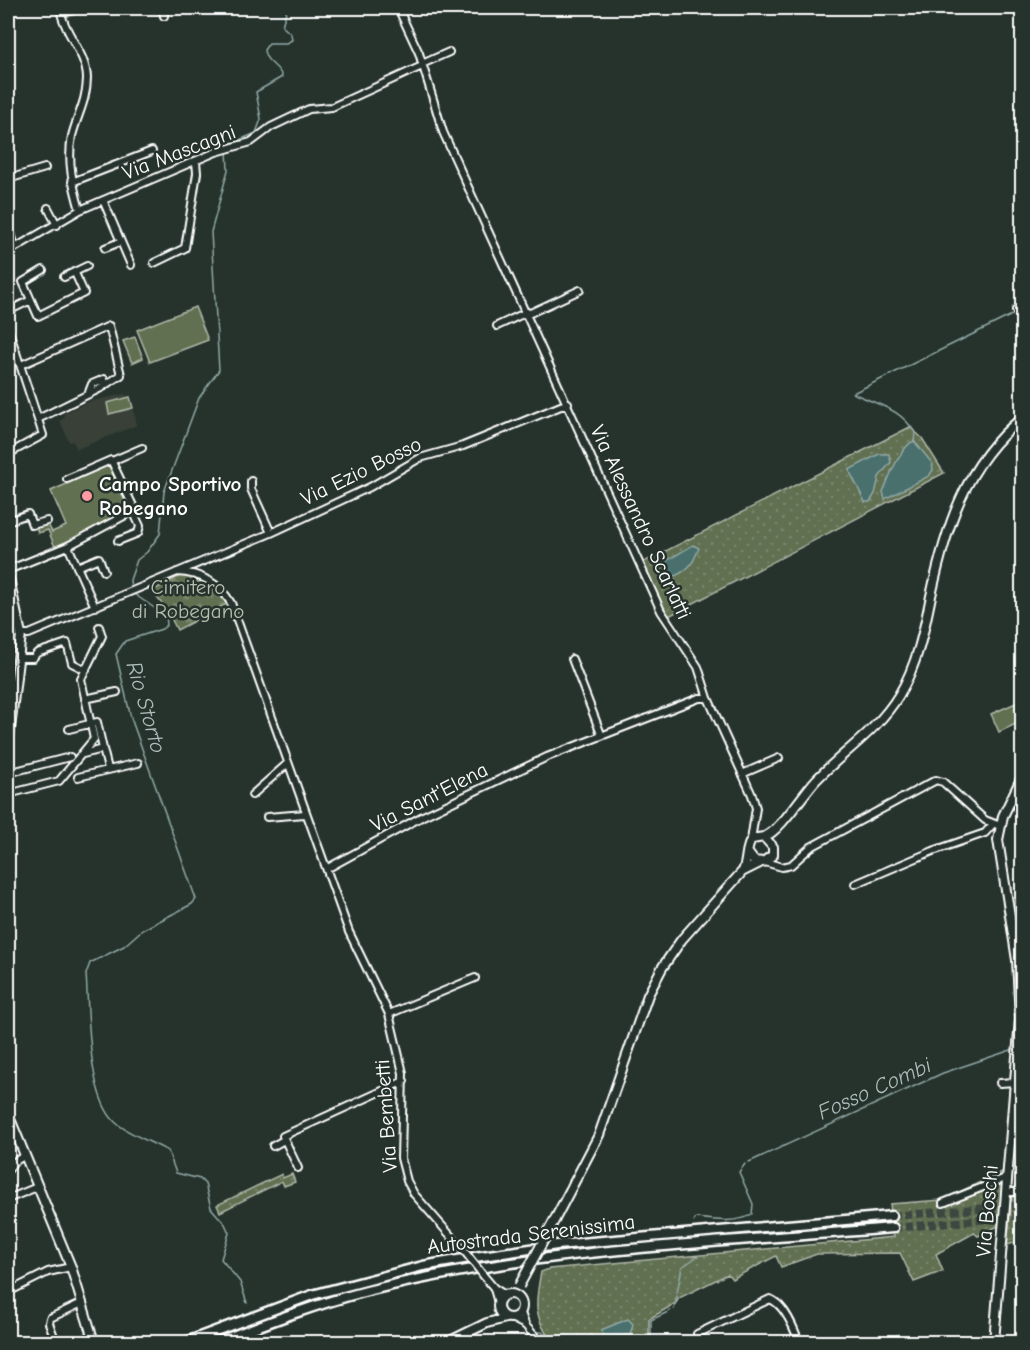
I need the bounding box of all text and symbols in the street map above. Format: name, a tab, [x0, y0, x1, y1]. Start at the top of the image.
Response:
street label: Via Mascagni	[119, 119, 239, 185]
street label: Via Alessandro Scarlatti	[585, 421, 697, 623]
street label: Via Ezio Bosso	[297, 431, 425, 511]
place label: Campo Sportivo Robegano	[99, 472, 242, 520]
marker: Campo Sportivo Robegano	[80, 489, 94, 503]
park label: Cimitero di Robegano	[132, 575, 244, 623]
water label: Rio Storto	[121, 658, 172, 756]
street label: Via Sant'Elena	[366, 757, 492, 837]
water label: Fosso Combi	[814, 1052, 936, 1126]
street label: Via Bembetti	[370, 1059, 402, 1173]
street label: Via Boschi	[971, 1164, 1003, 1258]
street label: Autostrada Serenissima	[426, 1209, 636, 1259]

